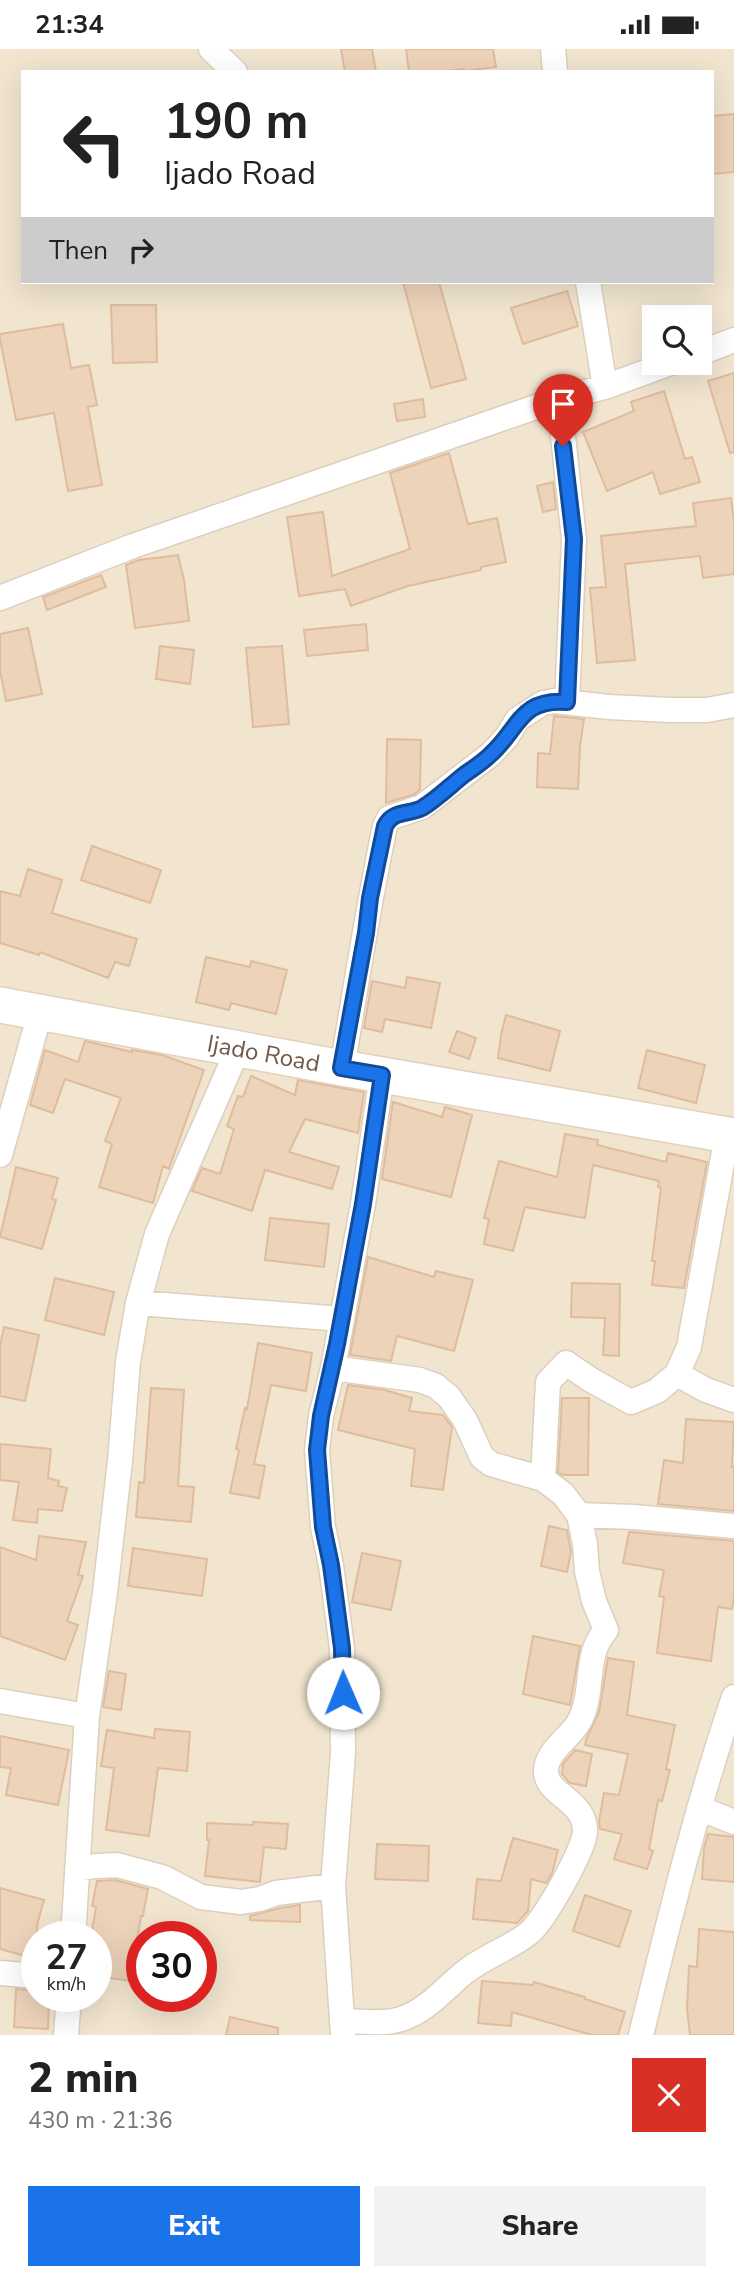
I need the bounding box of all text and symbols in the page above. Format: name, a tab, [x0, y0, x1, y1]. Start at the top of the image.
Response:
text: 21:34	[35, 7, 104, 42]
text: 190 m	[164, 88, 308, 155]
icon: left	[49, 98, 140, 189]
text: Ijado Road	[164, 152, 316, 195]
icon: right	[122, 231, 160, 269]
text: Then	[49, 233, 108, 268]
map controls	[642, 305, 712, 375]
button: search	[642, 305, 712, 375]
pin	[533, 374, 593, 446]
icon: arrive	[544, 385, 582, 423]
street label: Ijado Road	[205, 1027, 323, 1080]
position arrow	[306, 1656, 380, 1730]
speed limit sign: 30	[126, 1921, 217, 2012]
text: 27	[45, 1934, 88, 1981]
text: km/h	[47, 1972, 86, 1996]
text: 2 min	[28, 2050, 138, 2107]
button: close	[632, 2058, 706, 2132]
text: 430 m · 21:36	[28, 2105, 173, 2136]
button: Exit	[28, 2186, 360, 2266]
button: Share	[374, 2186, 706, 2266]

